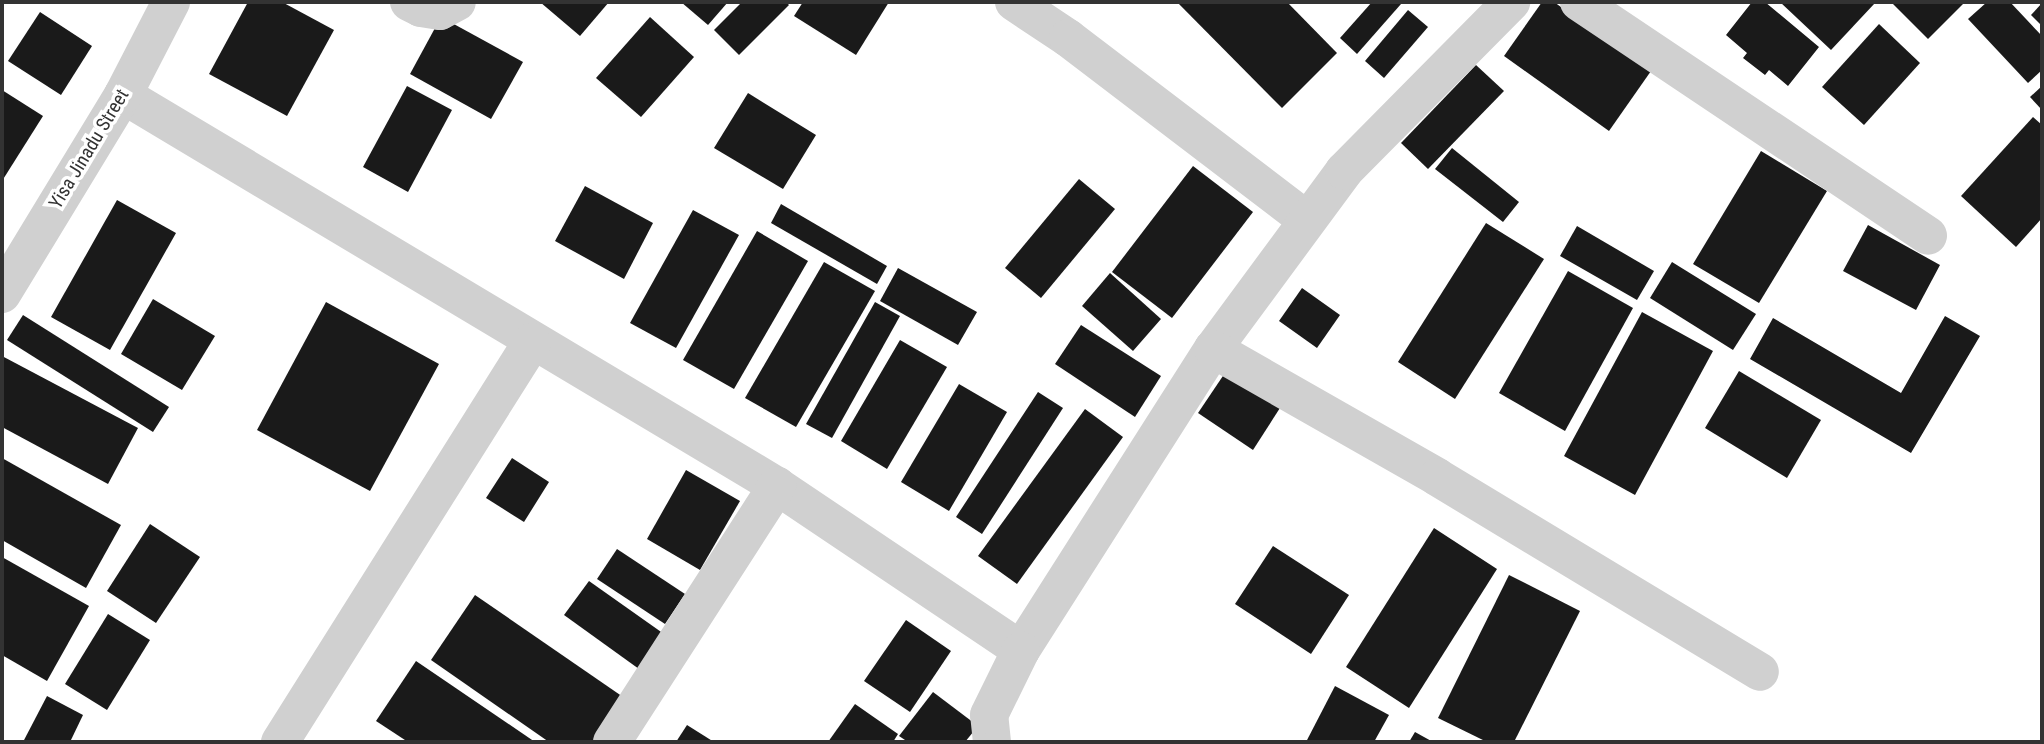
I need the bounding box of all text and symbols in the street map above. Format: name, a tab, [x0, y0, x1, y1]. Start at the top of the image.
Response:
street label: Yisa Jinadu Street	[44, 85, 134, 213]

